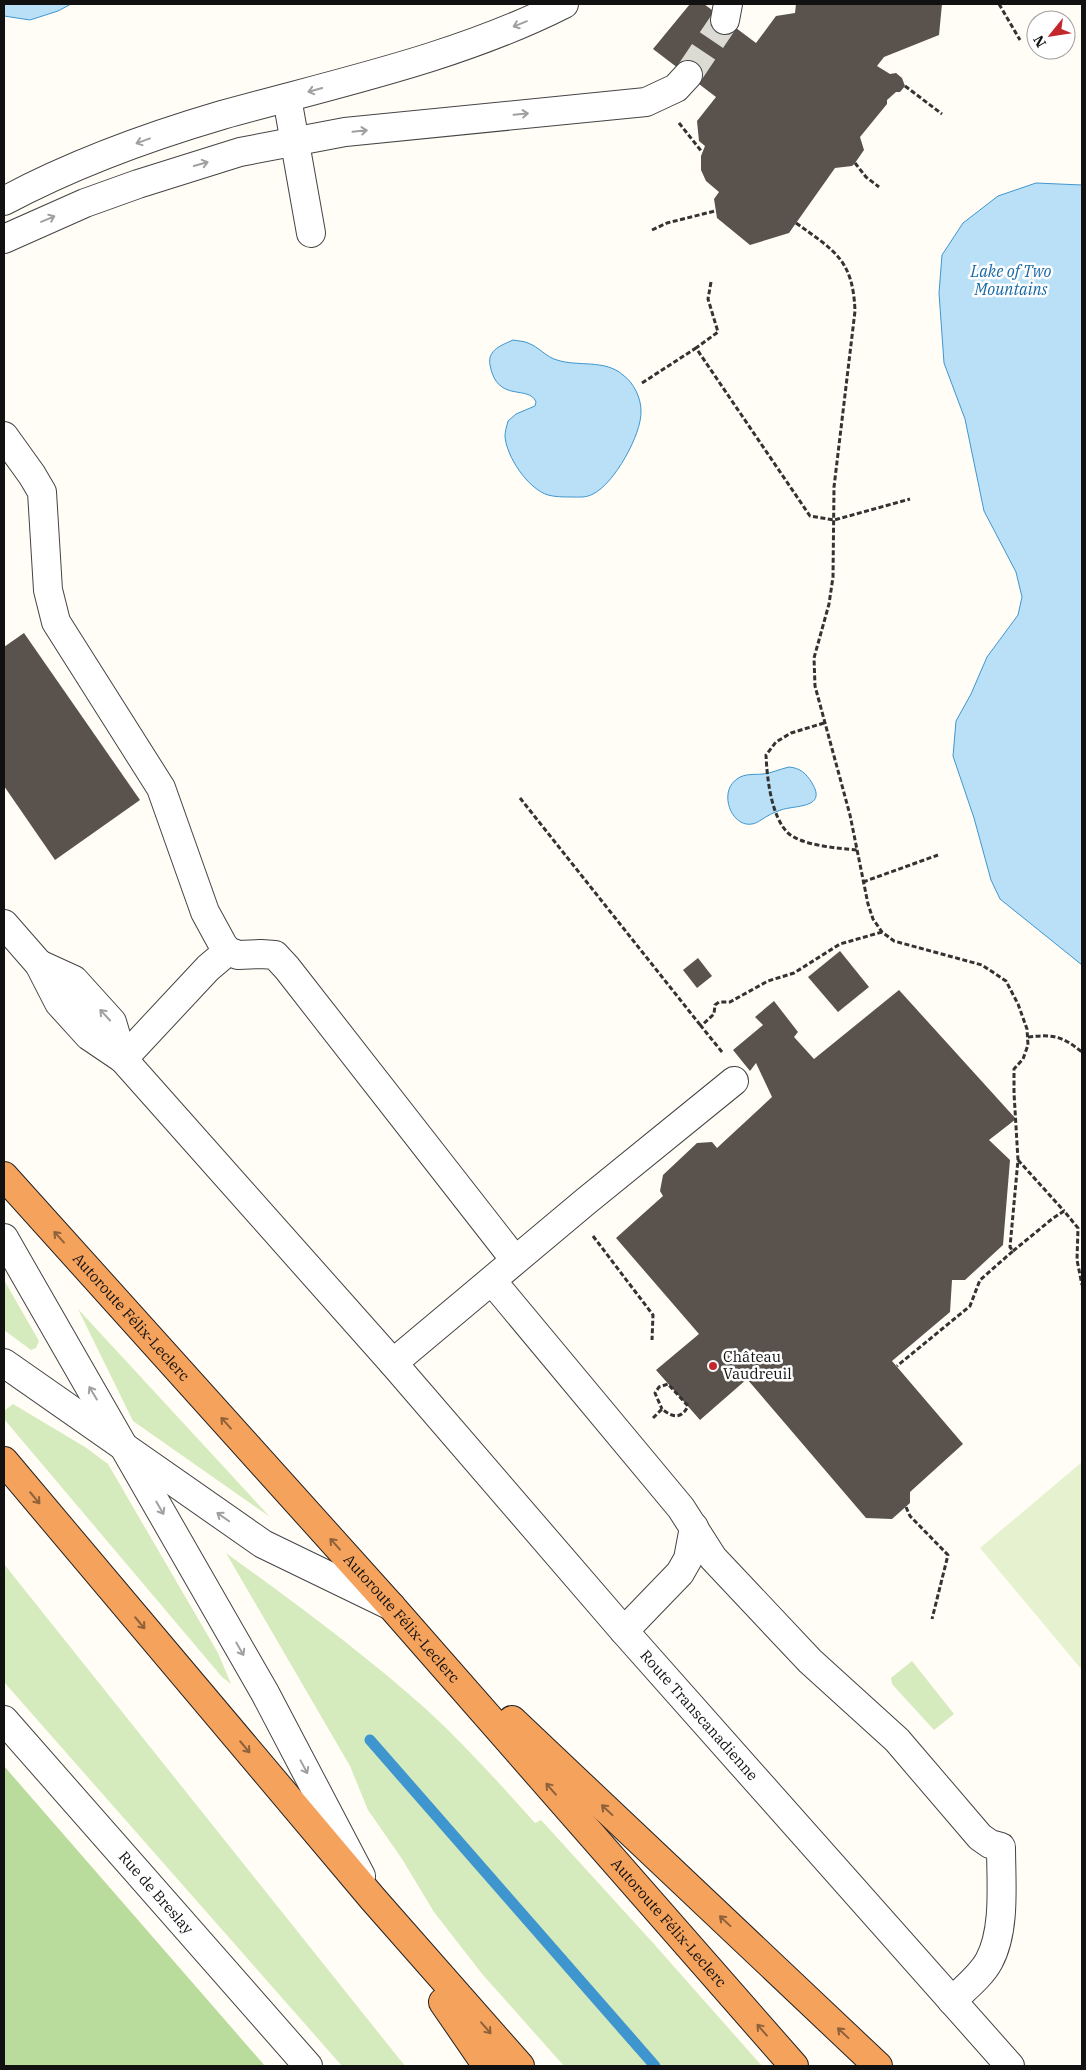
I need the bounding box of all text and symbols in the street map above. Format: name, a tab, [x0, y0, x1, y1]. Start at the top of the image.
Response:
north arrow	[1026, 10, 1076, 60]
one-way arrow	[513, 20, 528, 30]
text: N	[1029, 32, 1050, 51]
one-way arrow	[308, 85, 324, 95]
one-way arrow	[513, 109, 529, 119]
one-way arrow	[351, 126, 367, 136]
one-way arrow	[135, 137, 151, 146]
one-way arrow	[192, 158, 208, 168]
one-way arrow	[40, 214, 55, 224]
water label: Lake of Two Mountains	[970, 261, 1051, 299]
one-way arrow	[99, 1008, 111, 1021]
one-way arrow	[53, 1231, 65, 1244]
street label: Autoroute Félix-Leclerc	[69, 1249, 194, 1385]
place label: Château Vaudreuil	[723, 1347, 792, 1383]
marker: Château Vaudreuil	[707, 1360, 719, 1372]
one-way arrow	[88, 1386, 98, 1401]
one-way arrow	[220, 1416, 232, 1429]
one-way arrow	[30, 1492, 41, 1505]
one-way arrow	[155, 1500, 165, 1514]
one-way arrow	[217, 1511, 231, 1521]
one-way arrow	[329, 1537, 341, 1550]
street label: Autoroute Félix-Leclerc	[340, 1550, 464, 1687]
one-way arrow	[134, 1616, 146, 1629]
one-way arrow	[236, 1641, 245, 1656]
street label: Route Transcanadienne	[636, 1646, 762, 1785]
one-way arrow	[239, 1740, 250, 1753]
one-way arrow	[300, 1759, 309, 1774]
one-way arrow	[545, 1782, 557, 1795]
one-way arrow	[600, 1804, 613, 1816]
street label: Rue de Breslay	[115, 1847, 198, 1938]
street label: Autoroute Félix-Leclerc	[607, 1854, 731, 1992]
one-way arrow	[718, 1915, 731, 1927]
one-way arrow	[480, 2021, 491, 2034]
one-way arrow	[756, 2023, 767, 2036]
one-way arrow	[836, 2027, 849, 2039]

